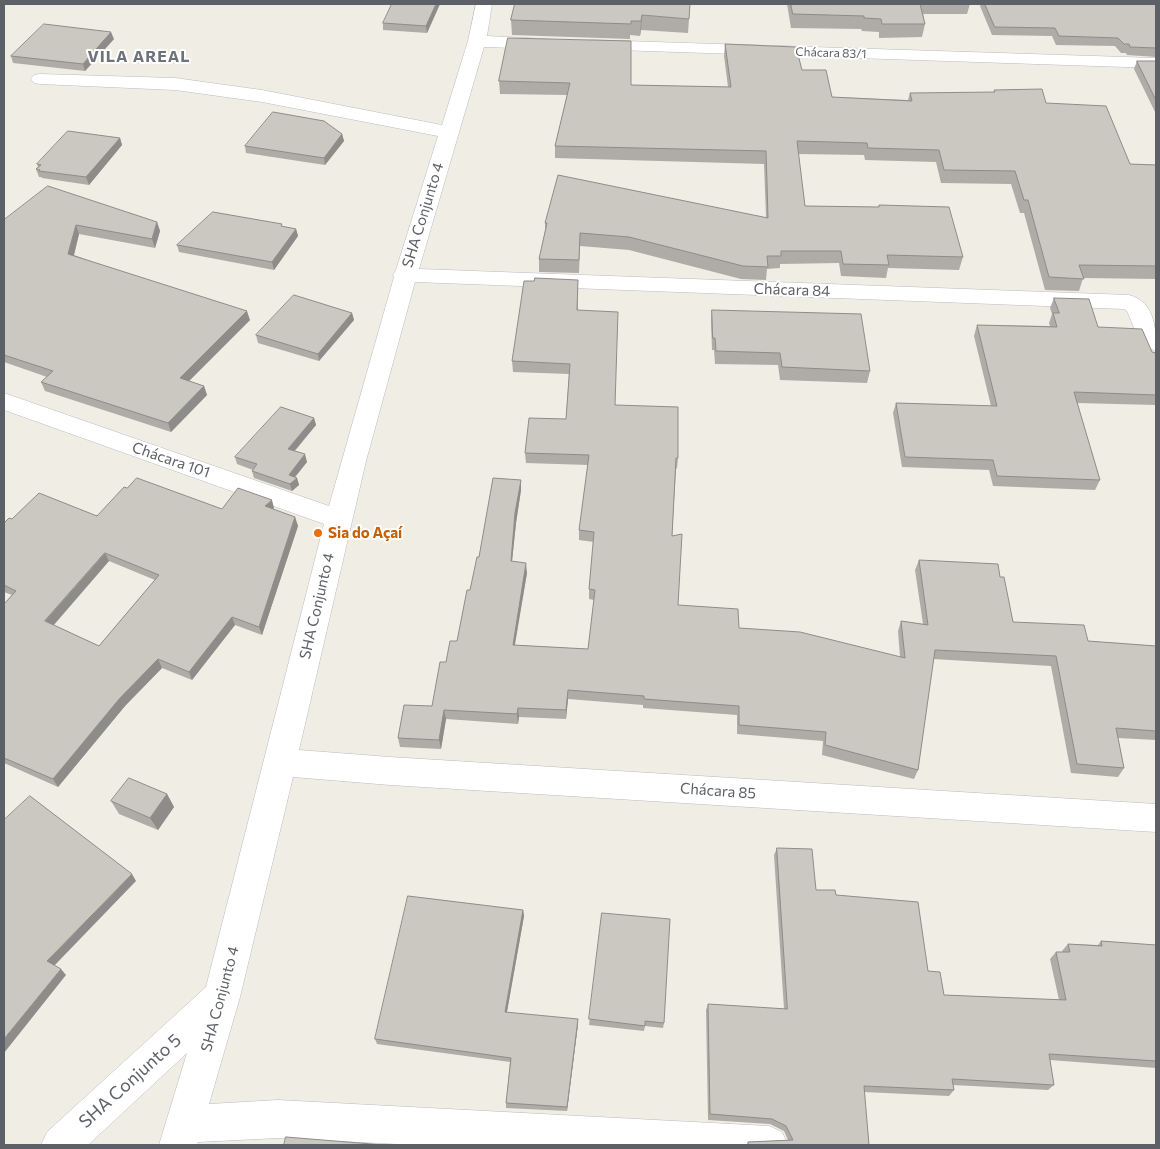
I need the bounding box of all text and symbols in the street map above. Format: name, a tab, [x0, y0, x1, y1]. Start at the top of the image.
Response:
street label: Chácara 83/1	[795, 45, 867, 61]
district label: VILA AREAL	[86, 47, 192, 67]
street label: SHA Conjunto 4	[398, 160, 448, 270]
street label: Chácara 84	[753, 280, 831, 300]
street label: Chácara 101	[130, 438, 212, 482]
place label: Sia do Açaí	[328, 524, 402, 542]
marker: Sia do Açaí	[312, 527, 324, 539]
street label: SHA Conjunto 4	[296, 551, 338, 661]
street label: Chácara 85	[679, 779, 757, 803]
street label: SHA Conjunto 4	[197, 944, 243, 1054]
street label: SHA Conjunto 5	[74, 1029, 186, 1133]

